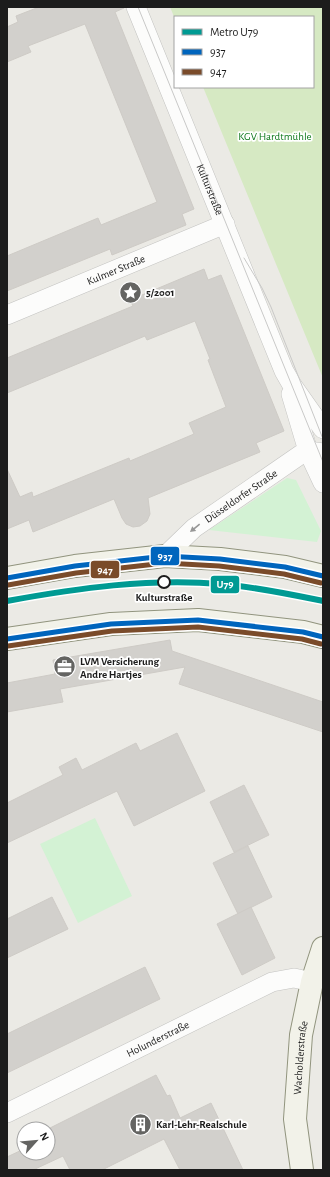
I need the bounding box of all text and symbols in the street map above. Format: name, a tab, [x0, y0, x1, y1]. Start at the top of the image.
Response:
legend	[174, 16, 314, 88]
text: Metro U79	[210, 26, 259, 38]
text: 937	[210, 46, 226, 58]
text: 947	[210, 66, 226, 78]
park label: KGV Hardtmühle	[238, 131, 312, 142]
street label: Kulturstraße	[194, 163, 225, 217]
street label: Kulmer Straße	[85, 253, 147, 287]
place icon: 5/2001	[118, 279, 144, 305]
place label: 5/2001	[146, 287, 174, 298]
street label: Düsseldorfer Straße	[203, 468, 279, 525]
one-way arrow	[189, 523, 200, 532]
line badge: 937	[150, 546, 180, 566]
text: 937	[158, 551, 173, 562]
line badge: 947	[90, 560, 120, 579]
text: 947	[97, 565, 113, 576]
marker: Kulturstraße	[157, 575, 171, 589]
line badge: U79	[210, 575, 240, 594]
text: U79	[216, 579, 234, 590]
place label: Kulturstraße	[136, 592, 192, 603]
office icon: LVM Versicherung Andre Hartjes	[52, 654, 78, 680]
place label: LVM Versicherung Andre Hartjes	[80, 656, 160, 680]
street label: Holunderstraße	[125, 1019, 191, 1059]
street label: Wacholderstraße	[292, 1020, 310, 1095]
building icon: Karl-Lehr-Realschule	[127, 1111, 153, 1137]
place label: Karl-Lehr-Realschule	[156, 1119, 247, 1130]
north arrow	[16, 1121, 56, 1161]
text: N	[38, 1131, 51, 1143]

